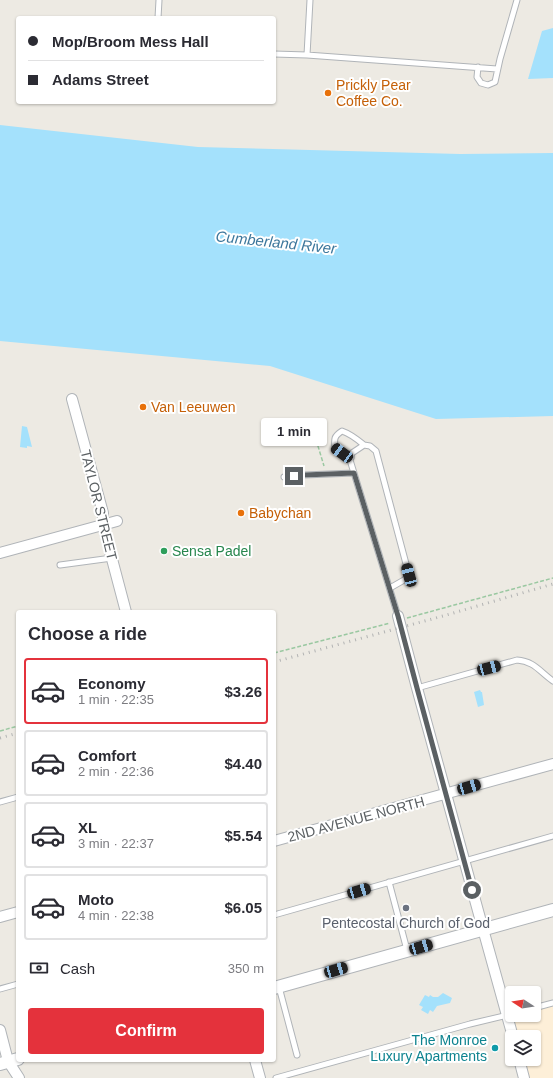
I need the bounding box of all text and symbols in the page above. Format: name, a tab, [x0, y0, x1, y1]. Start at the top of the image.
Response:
text: Mop/Broom Mess Hall	[52, 33, 209, 50]
text: Adams Street	[52, 71, 149, 88]
place label: Prickly Pear Coffee Co.	[336, 77, 411, 109]
marker: Prickly Pear Coffee Co.	[323, 88, 333, 98]
water label: Cumberland River	[215, 227, 338, 257]
place label: Van Leeuwen	[151, 399, 236, 415]
marker: Van Leeuwen	[138, 402, 148, 412]
callout: 1 min	[261, 418, 327, 446]
text: 1 min	[277, 424, 311, 439]
car	[329, 441, 355, 465]
street label: TAYLOR STREET	[78, 448, 121, 562]
route end	[285, 467, 303, 485]
place label: Babychan	[249, 505, 311, 521]
marker: Babychan	[236, 508, 246, 518]
place label: Sensa Padel	[172, 543, 251, 559]
marker: Sensa Padel	[159, 546, 169, 556]
car	[400, 562, 418, 588]
text: Choose a ride	[28, 624, 147, 644]
car	[476, 659, 502, 677]
icon: car	[30, 673, 66, 709]
text: Economy	[78, 675, 146, 692]
text: $3.26	[224, 683, 262, 700]
text: 1 min · 22:35	[78, 692, 154, 707]
icon: car	[30, 745, 66, 781]
text: Comfort	[78, 747, 136, 764]
text: $4.40	[224, 755, 262, 772]
text: 2 min · 22:36	[78, 764, 154, 779]
car	[456, 778, 482, 796]
street label: 2ND AVENUE NORTH	[286, 793, 426, 845]
icon: car	[30, 817, 66, 853]
text: XL	[78, 819, 97, 836]
text: $5.54	[224, 827, 262, 844]
text: 3 min · 22:37	[78, 836, 154, 851]
route start	[463, 881, 481, 899]
car	[346, 882, 372, 900]
icon: car	[30, 889, 66, 925]
text: Moto	[78, 891, 114, 908]
text: $6.05	[224, 899, 262, 916]
marker: Pentecostal Church of God	[401, 903, 411, 913]
text: 4 min · 22:38	[78, 908, 154, 923]
place label: Pentecostal Church of God	[322, 915, 490, 931]
car	[408, 938, 434, 956]
icon: cash	[28, 957, 50, 979]
text: Cash	[60, 960, 95, 977]
text: 350 m	[228, 961, 264, 976]
car	[323, 961, 349, 979]
north arrow	[505, 986, 541, 1022]
map controls	[505, 986, 541, 1066]
button: Confirm	[28, 1008, 264, 1054]
button: layers	[505, 1030, 541, 1066]
place label: The Monroe Luxury Apartments	[370, 1032, 487, 1064]
marker: The Monroe Luxury Apartments	[490, 1043, 500, 1053]

